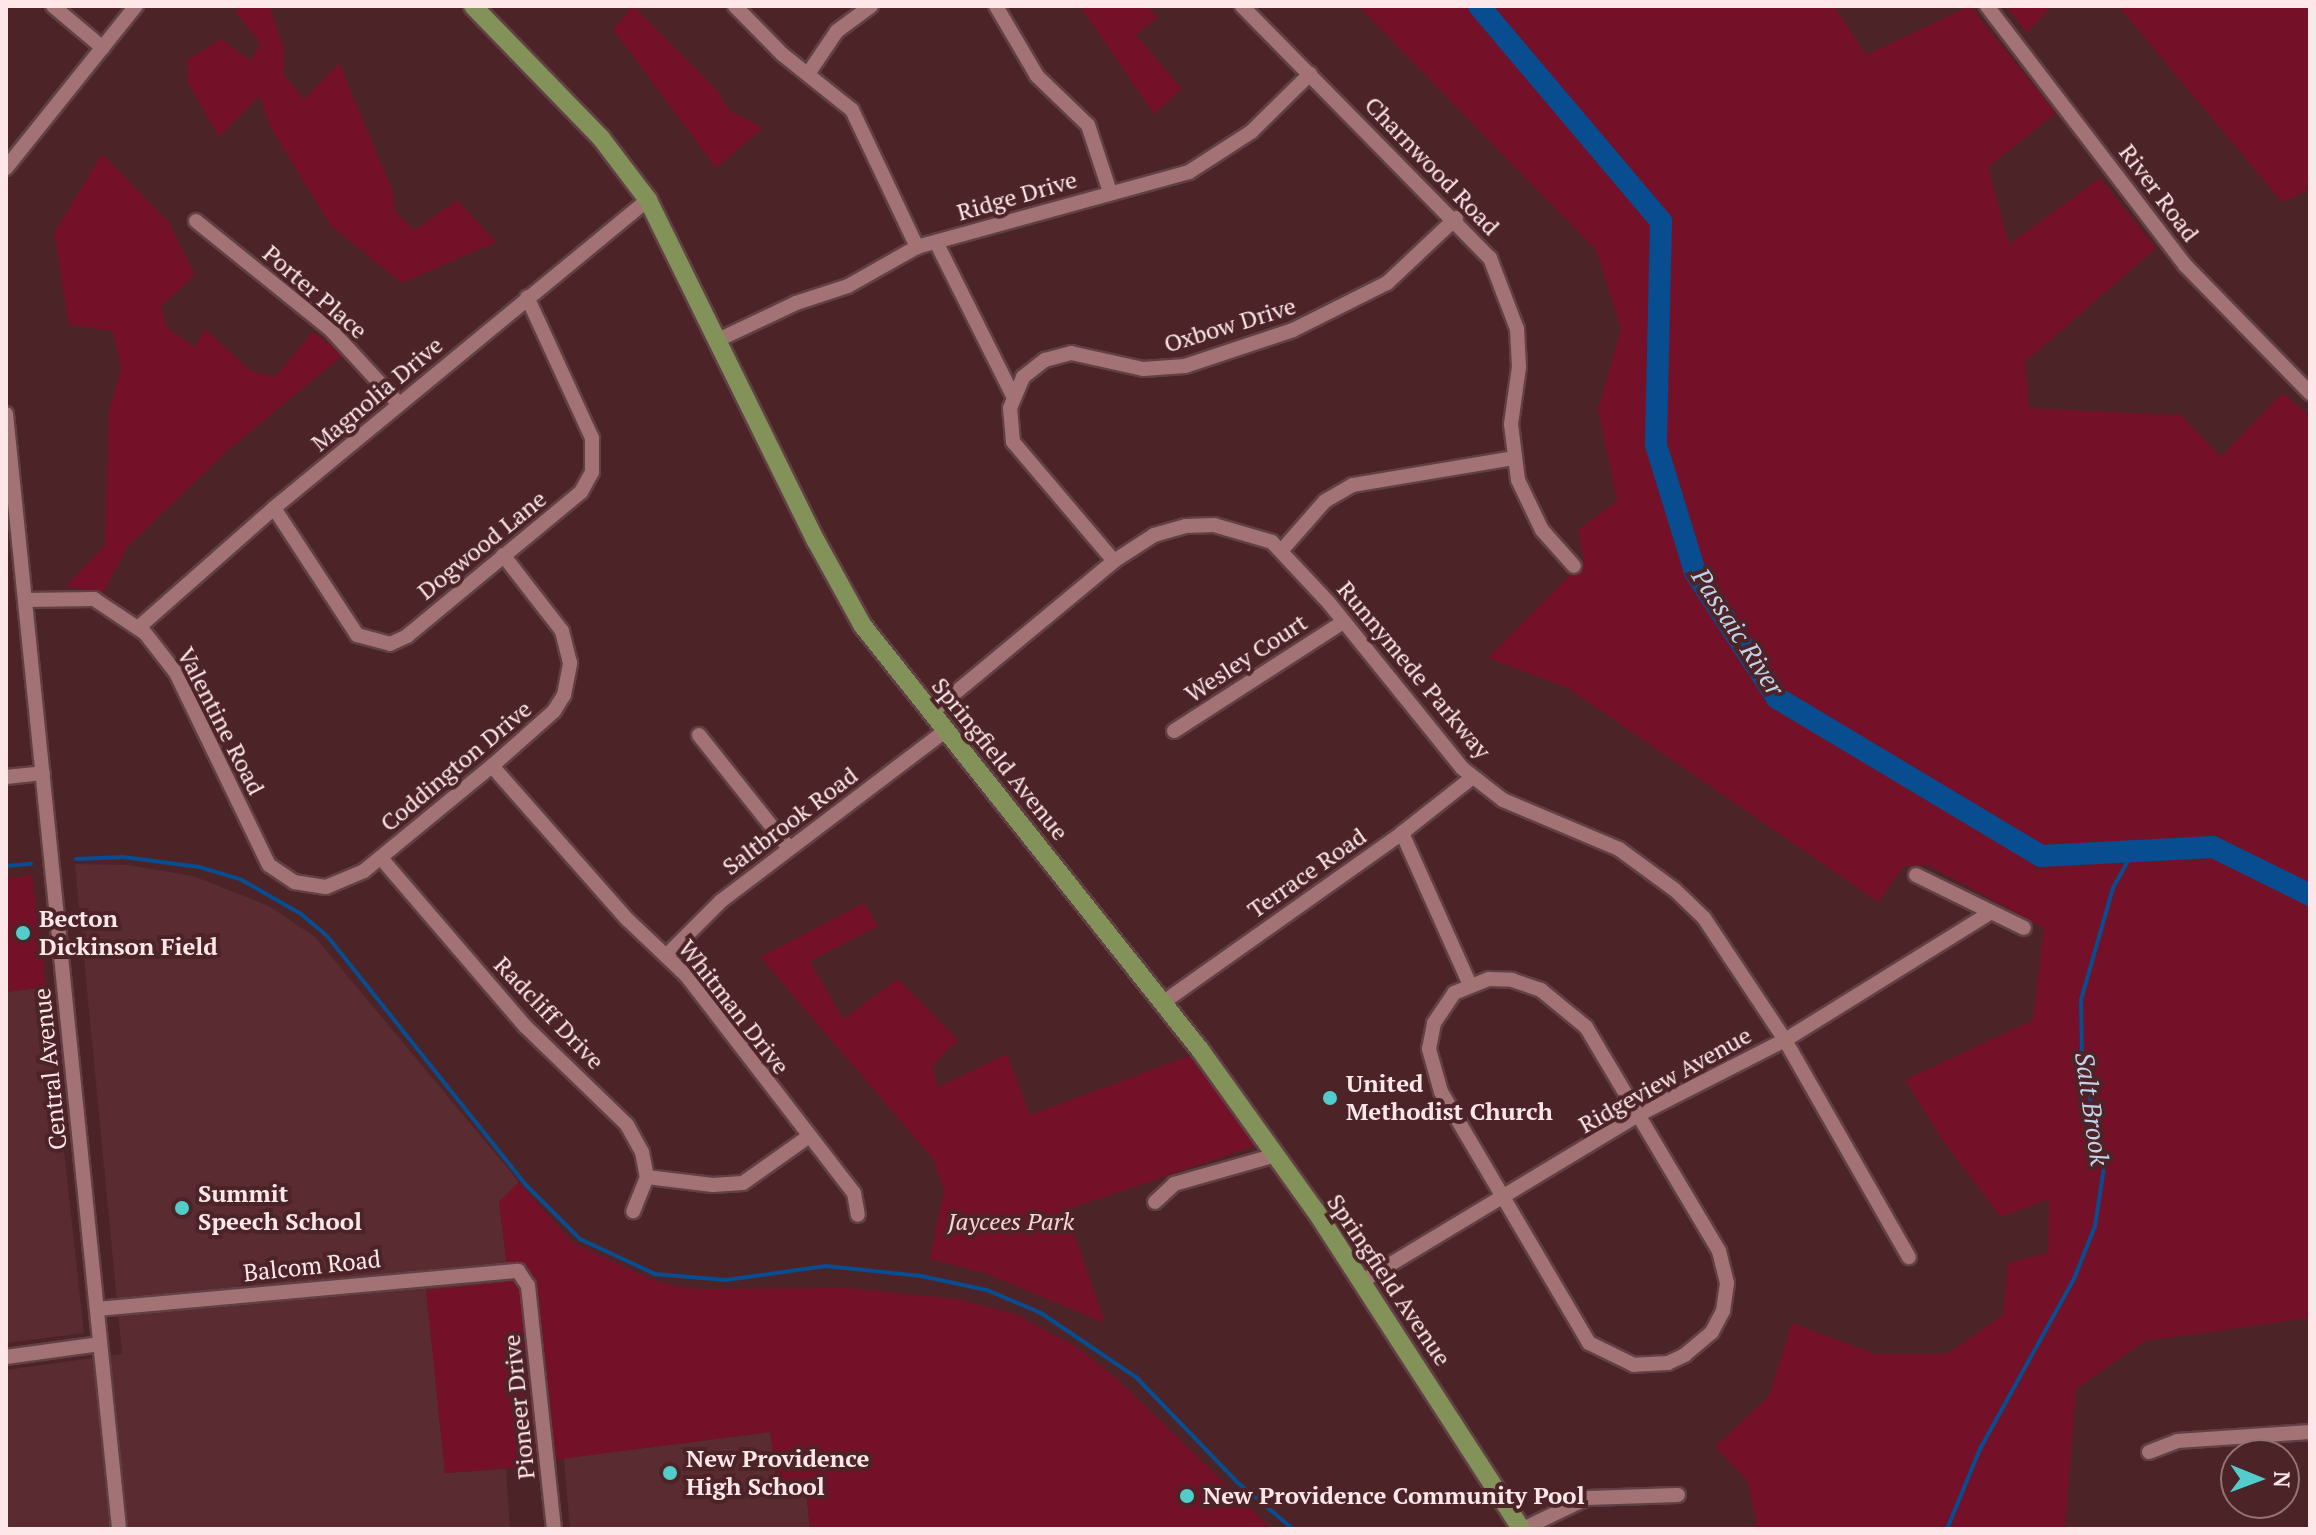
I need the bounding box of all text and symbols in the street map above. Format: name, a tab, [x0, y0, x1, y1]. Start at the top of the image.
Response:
street label: Charnwood Road	[1359, 91, 1505, 241]
street label: River Road	[2113, 138, 2205, 248]
street label: Ridge Drive	[954, 165, 1080, 227]
street label: Porter Place	[257, 239, 373, 345]
street label: Oxbow Drive	[1161, 291, 1299, 359]
street label: Magnolia Drive	[305, 331, 449, 457]
street label: Dogwood Lane	[412, 484, 552, 606]
water label: Passaic River	[1685, 562, 1791, 702]
street label: Runnymede Parkway	[1331, 575, 1497, 765]
street label: Wesley Court	[1179, 608, 1313, 708]
street label: Valentine Road	[171, 642, 271, 800]
street label: Springfield Avenue	[926, 672, 1074, 846]
street label: Coddington Drive	[375, 694, 537, 838]
street label: Saltbrook Road	[717, 761, 863, 881]
street label: Terrace Road	[1242, 822, 1372, 924]
place label: Becton Dickinson Field	[39, 905, 218, 961]
marker: Becton Dickinson Field	[14, 924, 32, 942]
street label: Whitman Drive	[673, 934, 795, 1080]
street label: Radcliff Drive	[488, 951, 610, 1075]
street label: Central Avenue	[27, 986, 73, 1152]
street label: Ridgeview Avenue	[1573, 1021, 1757, 1139]
water label: Salt Brook	[2069, 1050, 2115, 1168]
place label: United Methodist Church	[1346, 1070, 1553, 1126]
marker: United Methodist Church	[1321, 1089, 1339, 1107]
place label: Summit Speech School	[198, 1180, 362, 1236]
street label: Springfield Avenue	[1321, 1189, 1457, 1371]
marker: Summit Speech School	[173, 1199, 191, 1217]
park label: Jaycees Park	[948, 1208, 1074, 1236]
street label: Balcom Road	[242, 1244, 382, 1288]
street label: Pioneer Drive	[497, 1333, 541, 1481]
north arrow	[2220, 1439, 2300, 1519]
place label: New Providence High School	[686, 1445, 869, 1501]
marker: New Providence High School	[661, 1464, 679, 1482]
text: N	[2268, 1471, 2297, 1488]
place label: New Providence Community Pool	[1203, 1482, 1585, 1510]
marker: New Providence Community Pool	[1178, 1487, 1196, 1505]

